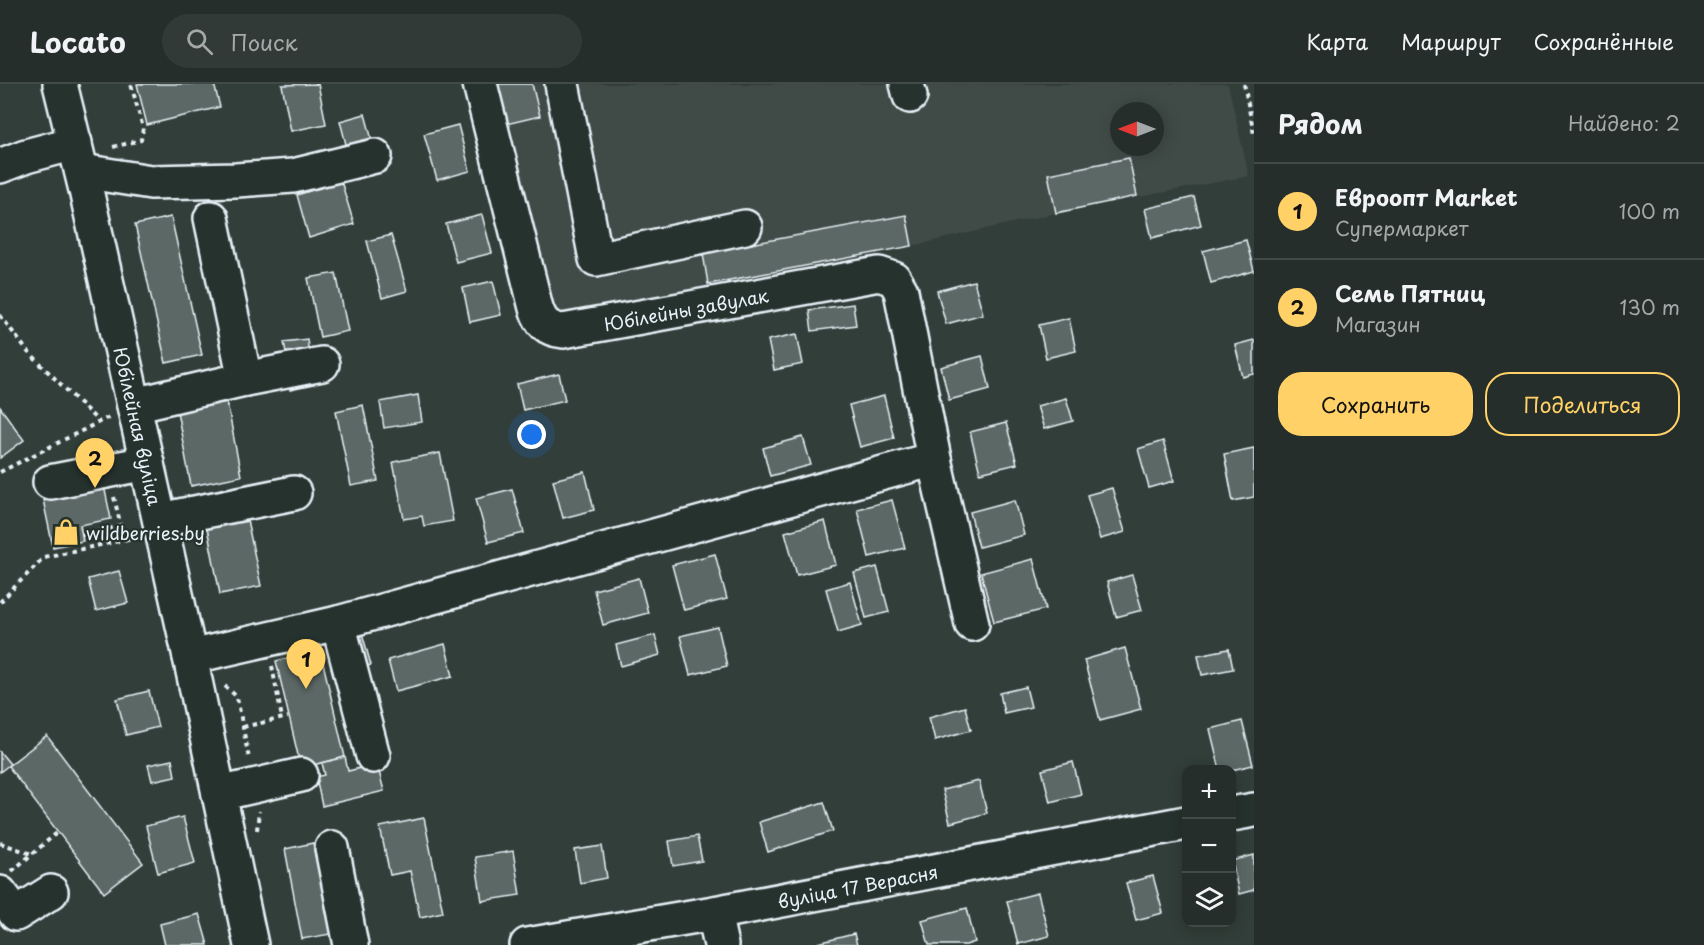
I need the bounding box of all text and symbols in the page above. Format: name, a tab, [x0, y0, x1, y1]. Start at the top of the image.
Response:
search box	[162, 14, 582, 68]
text: Locato	[30, 20, 126, 63]
icon: search	[183, 25, 216, 58]
text: Поиск	[231, 25, 298, 58]
text: Карта	[1307, 25, 1368, 57]
text: Маршрут	[1401, 25, 1501, 57]
text: Сохранённые	[1534, 25, 1674, 57]
north arrow	[1110, 102, 1164, 156]
text: Рядом	[1278, 104, 1363, 143]
text: Найдено: 2	[1568, 108, 1680, 138]
text: Евроопт Market	[1335, 180, 1518, 213]
text: 1	[1293, 196, 1302, 226]
text: 100 m	[1619, 196, 1680, 226]
text: Супермаркет	[1335, 213, 1468, 243]
text: Семь Пятниц	[1335, 276, 1485, 309]
street label: Юбілейны завулак	[602, 281, 771, 337]
text: 2	[1290, 292, 1305, 322]
text: 130 m	[1620, 292, 1680, 322]
text: Магазин	[1335, 309, 1421, 339]
street label: Юбілейная вуліца	[108, 344, 169, 508]
button: Сохранить	[1278, 372, 1473, 436]
button: Поделиться	[1485, 372, 1680, 436]
your location	[517, 420, 546, 449]
pin: 2	[76, 438, 115, 488]
shop icon: wildberries.by	[51, 517, 81, 547]
place label: wildberries.by	[86, 519, 205, 546]
pin: 1	[286, 640, 326, 689]
map controls	[1182, 765, 1236, 927]
button: +	[1182, 765, 1236, 819]
button: −	[1182, 819, 1236, 873]
street label: вуліца 17 Верасня	[775, 857, 940, 914]
button: layers	[1182, 873, 1236, 927]

